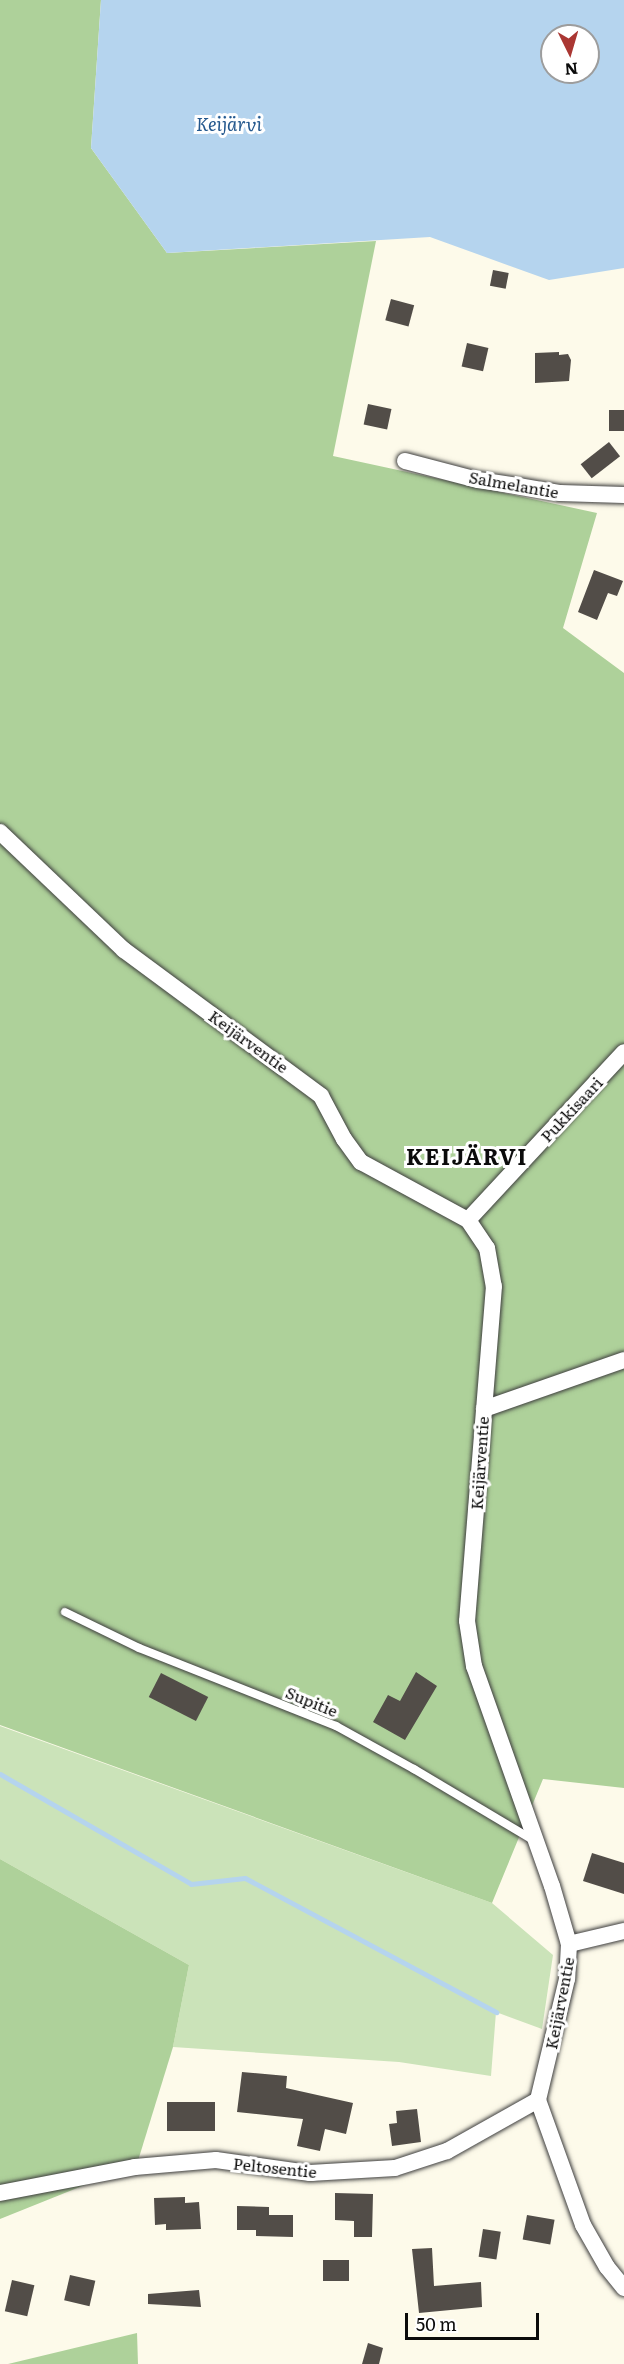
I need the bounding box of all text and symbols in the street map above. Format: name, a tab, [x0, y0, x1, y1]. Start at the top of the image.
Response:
north arrow	[540, 24, 600, 84]
text: N	[564, 57, 579, 82]
water label: Keijärvi	[196, 113, 262, 135]
street label: Salmelantie	[468, 467, 560, 501]
street label: Keijärventie	[206, 1006, 292, 1076]
street label: Pukkisaari	[536, 1073, 606, 1145]
district label: KEIJÄRVI	[406, 1143, 528, 1169]
street label: Keijärventie	[466, 1416, 492, 1510]
street label: Supitie	[283, 1682, 341, 1720]
street label: Keijärventie	[541, 1955, 577, 2051]
street label: Peltosentie	[232, 2153, 318, 2181]
scale bar	[408, 2301, 542, 2339]
text: 50 m	[416, 2310, 457, 2337]

